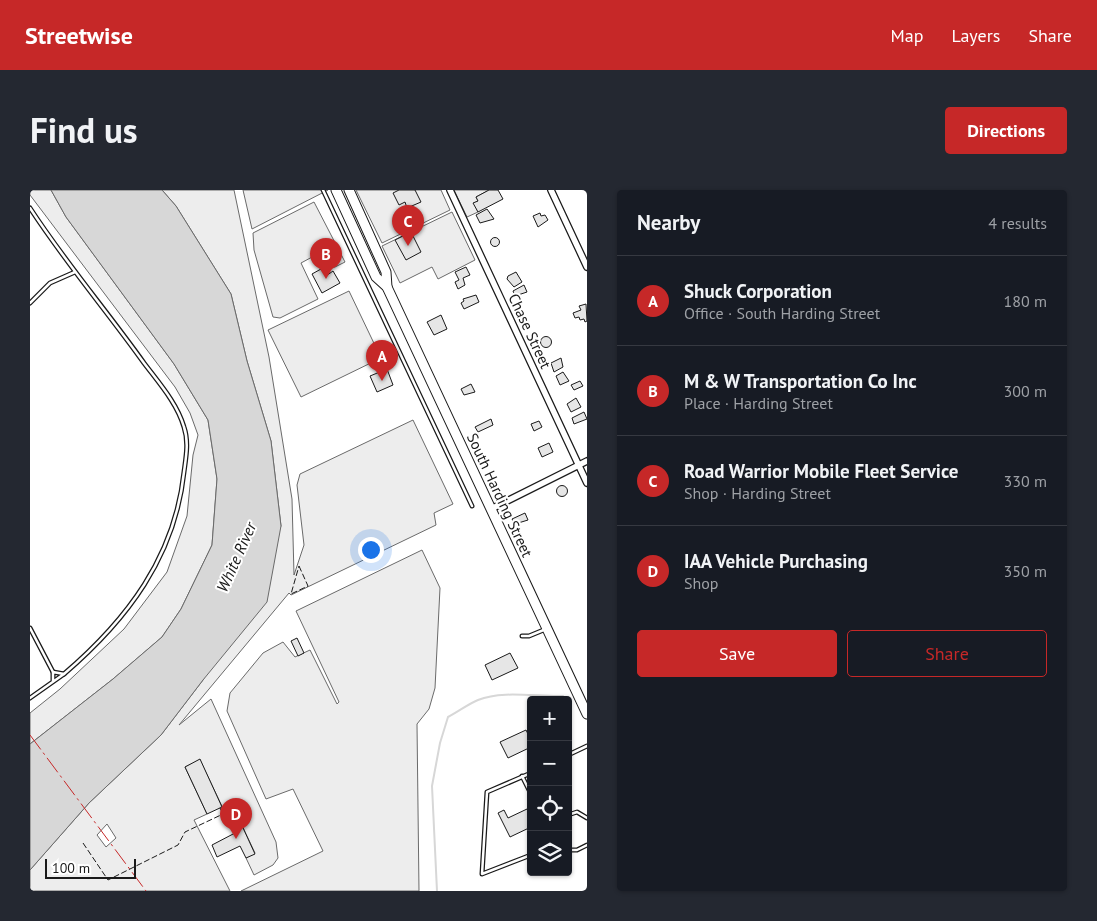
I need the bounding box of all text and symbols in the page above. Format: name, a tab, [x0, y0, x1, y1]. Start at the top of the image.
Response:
text: Streetwise	[25, 20, 133, 51]
text: Map	[891, 24, 923, 47]
text: Layers	[951, 24, 1000, 47]
text: Share	[1028, 24, 1072, 47]
text: Find us	[30, 107, 138, 153]
button: Directions	[945, 107, 1067, 154]
pin: C	[392, 205, 424, 246]
text: Nearby	[637, 209, 700, 236]
text: 4 results	[988, 213, 1047, 233]
pin: B	[310, 238, 342, 279]
text: Shuck Corporation	[684, 279, 832, 303]
street label: Chase Street	[504, 291, 556, 371]
text: A	[648, 291, 658, 311]
text: 180 m	[1004, 291, 1047, 311]
text: Office · South Harding Street	[684, 303, 880, 323]
pin: A	[366, 340, 398, 381]
text: M & W Transportation Co Inc	[684, 369, 917, 393]
text: B	[648, 381, 658, 401]
text: 300 m	[1004, 381, 1047, 401]
text: Place · Harding Street	[684, 393, 833, 413]
street label: South Harding Street	[463, 430, 537, 560]
text: Road Warrior Mobile Fleet Service	[684, 459, 959, 483]
text: C	[649, 471, 657, 491]
text: 330 m	[1004, 471, 1047, 491]
text: Shop · Harding Street	[684, 483, 831, 503]
water label: White River	[212, 517, 261, 595]
your location	[358, 537, 384, 563]
text: IAA Vehicle Purchasing	[684, 549, 868, 573]
text: D	[648, 561, 658, 581]
text: 350 m	[1004, 561, 1047, 581]
text: Shop	[684, 573, 718, 593]
button: Save	[637, 630, 837, 677]
button: Share	[847, 630, 1047, 677]
map controls	[527, 696, 572, 876]
button: +	[527, 696, 572, 741]
button: −	[527, 741, 572, 786]
button: locate	[527, 786, 572, 831]
pin: D	[220, 798, 252, 839]
button: layers	[527, 831, 572, 876]
scale bar	[45, 856, 136, 879]
text: 100 m	[52, 859, 90, 877]

